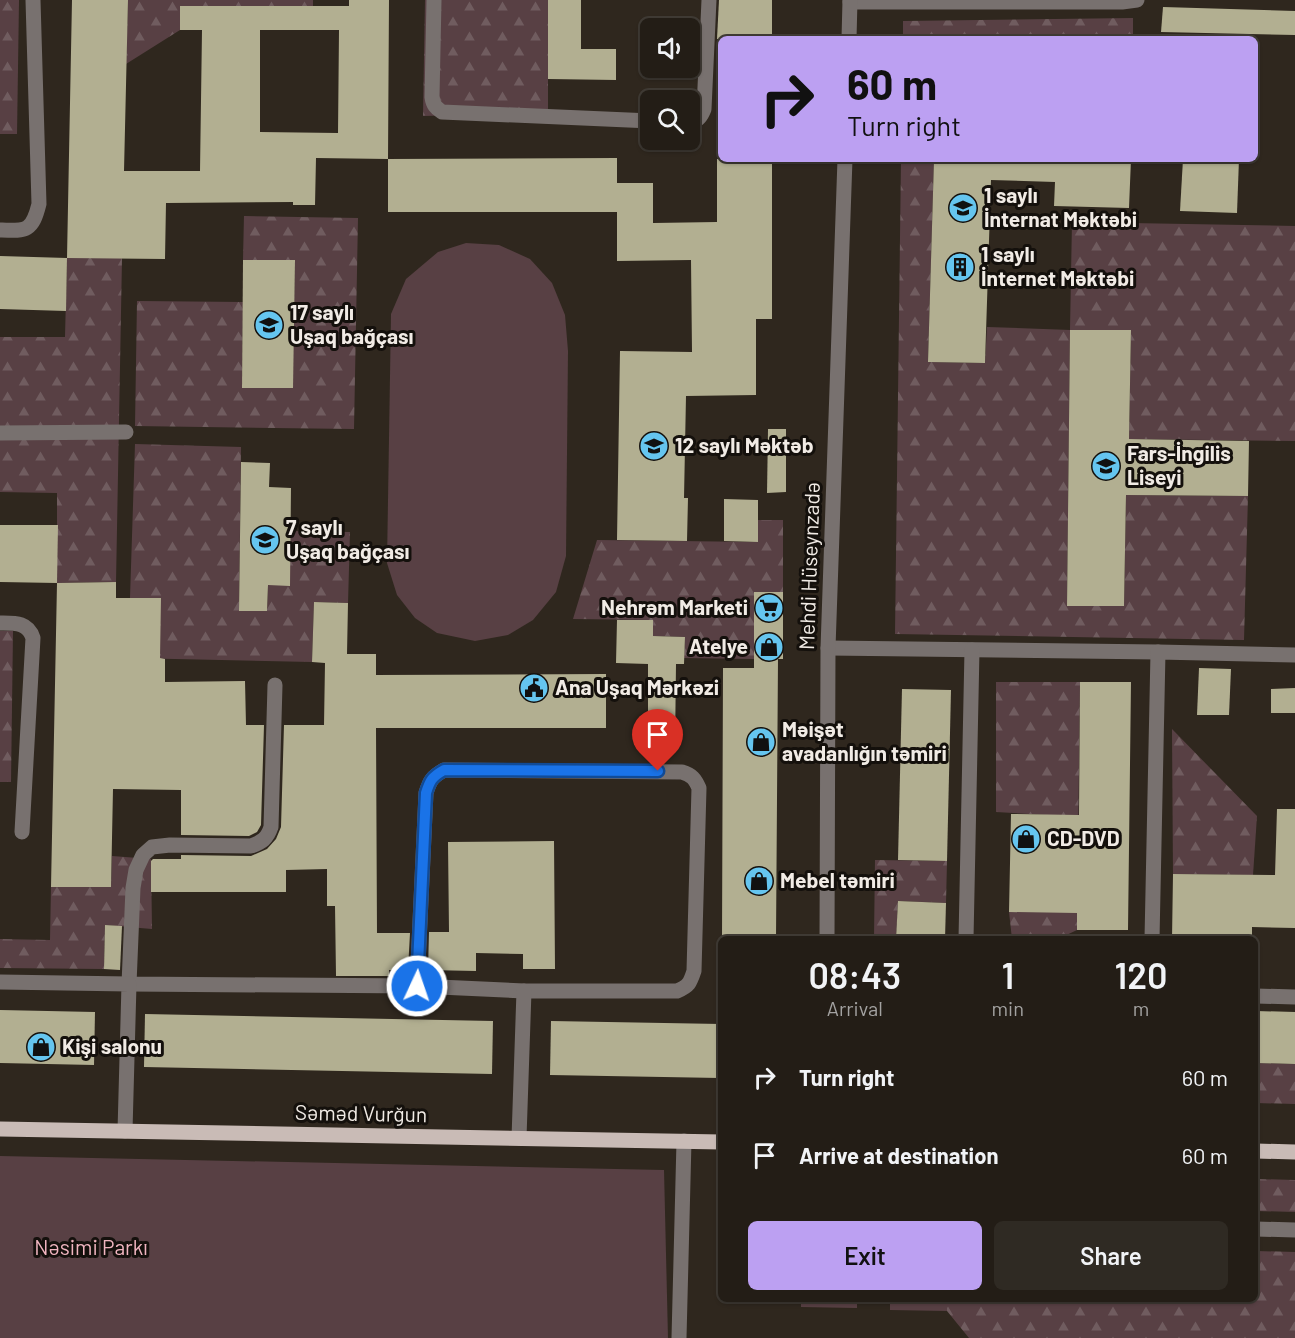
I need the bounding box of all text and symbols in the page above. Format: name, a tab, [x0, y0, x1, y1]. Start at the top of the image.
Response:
map controls	[640, 18, 700, 150]
button: sound	[640, 18, 700, 78]
text: 60 m	[847, 58, 937, 108]
icon: right	[748, 60, 826, 138]
button: search	[640, 90, 700, 150]
text: Turn right	[847, 109, 961, 141]
place label: 1 saylı İnternat Məktəbi	[984, 182, 1137, 231]
school or university icon: 1 saylı İnternat Məktəbi	[947, 192, 979, 224]
place label: 1 saylı İnternet Məktəbi	[981, 241, 1134, 290]
building icon: 1 saylı İnternet Məktəbi	[944, 251, 976, 283]
place label: 17 saylı Uşaq bağçası	[290, 299, 414, 348]
school or university icon: 17 saylı Uşaq bağçası	[253, 309, 285, 341]
school or university icon: 12 saylı Məktəb	[638, 430, 670, 462]
place label: 12 saylı Məktəb	[675, 432, 814, 457]
place label: Fars-İngilis Liseyi	[1127, 440, 1231, 489]
school or university icon: Fars-İngilis Liseyi	[1090, 450, 1122, 482]
street label: Mehdi Hüseynzadə	[793, 481, 824, 650]
place label: 7 saylı Uşaq bağçası	[286, 514, 410, 563]
school or university icon: 7 saylı Uşaq bağçası	[249, 524, 281, 556]
supermarket icon: Nehrəm Marketi	[753, 592, 785, 624]
place label: Nehrəm Marketi	[601, 594, 748, 619]
shop icon: Atelye	[753, 631, 785, 663]
place label: Atelye	[689, 633, 748, 658]
public building icon: Ana Uşaq Mərkəzi	[518, 672, 550, 704]
place label: Ana Uşaq Mərkəzi	[555, 674, 719, 699]
pin	[632, 709, 683, 771]
place label: Məişət avadanlığın təmiri	[782, 716, 947, 765]
icon: arrive	[641, 718, 674, 751]
shop icon: Məişət avadanlığın təmiri	[745, 726, 777, 758]
shop icon: CD-DVD	[1010, 823, 1042, 855]
place label: CD-DVD	[1047, 825, 1120, 850]
shop icon: Mebel təmiri	[743, 865, 775, 897]
place label: Mebel təmiri	[780, 867, 895, 892]
text: 08:43	[808, 953, 901, 996]
text: 1	[1001, 953, 1014, 996]
text: 120	[1114, 953, 1167, 996]
position arrow	[385, 954, 449, 1018]
text: Arrival	[827, 996, 883, 1020]
text: min	[992, 996, 1024, 1020]
text: m	[1133, 996, 1149, 1020]
shop icon: Kişi salonu	[25, 1031, 57, 1063]
place label: Kişi salonu	[62, 1033, 162, 1058]
icon: right	[748, 1061, 781, 1094]
text: Turn right	[799, 1064, 894, 1090]
text: 60 m	[1182, 1064, 1228, 1090]
street label: Səməd Vurğun	[295, 1099, 427, 1126]
icon: arrive	[748, 1139, 781, 1172]
text: Arrive at destination	[799, 1142, 998, 1168]
text: 60 m	[1182, 1142, 1228, 1168]
button: Exit	[748, 1221, 982, 1290]
button: Share	[994, 1221, 1228, 1290]
park label: Nəsimi Parkı	[34, 1234, 148, 1259]

